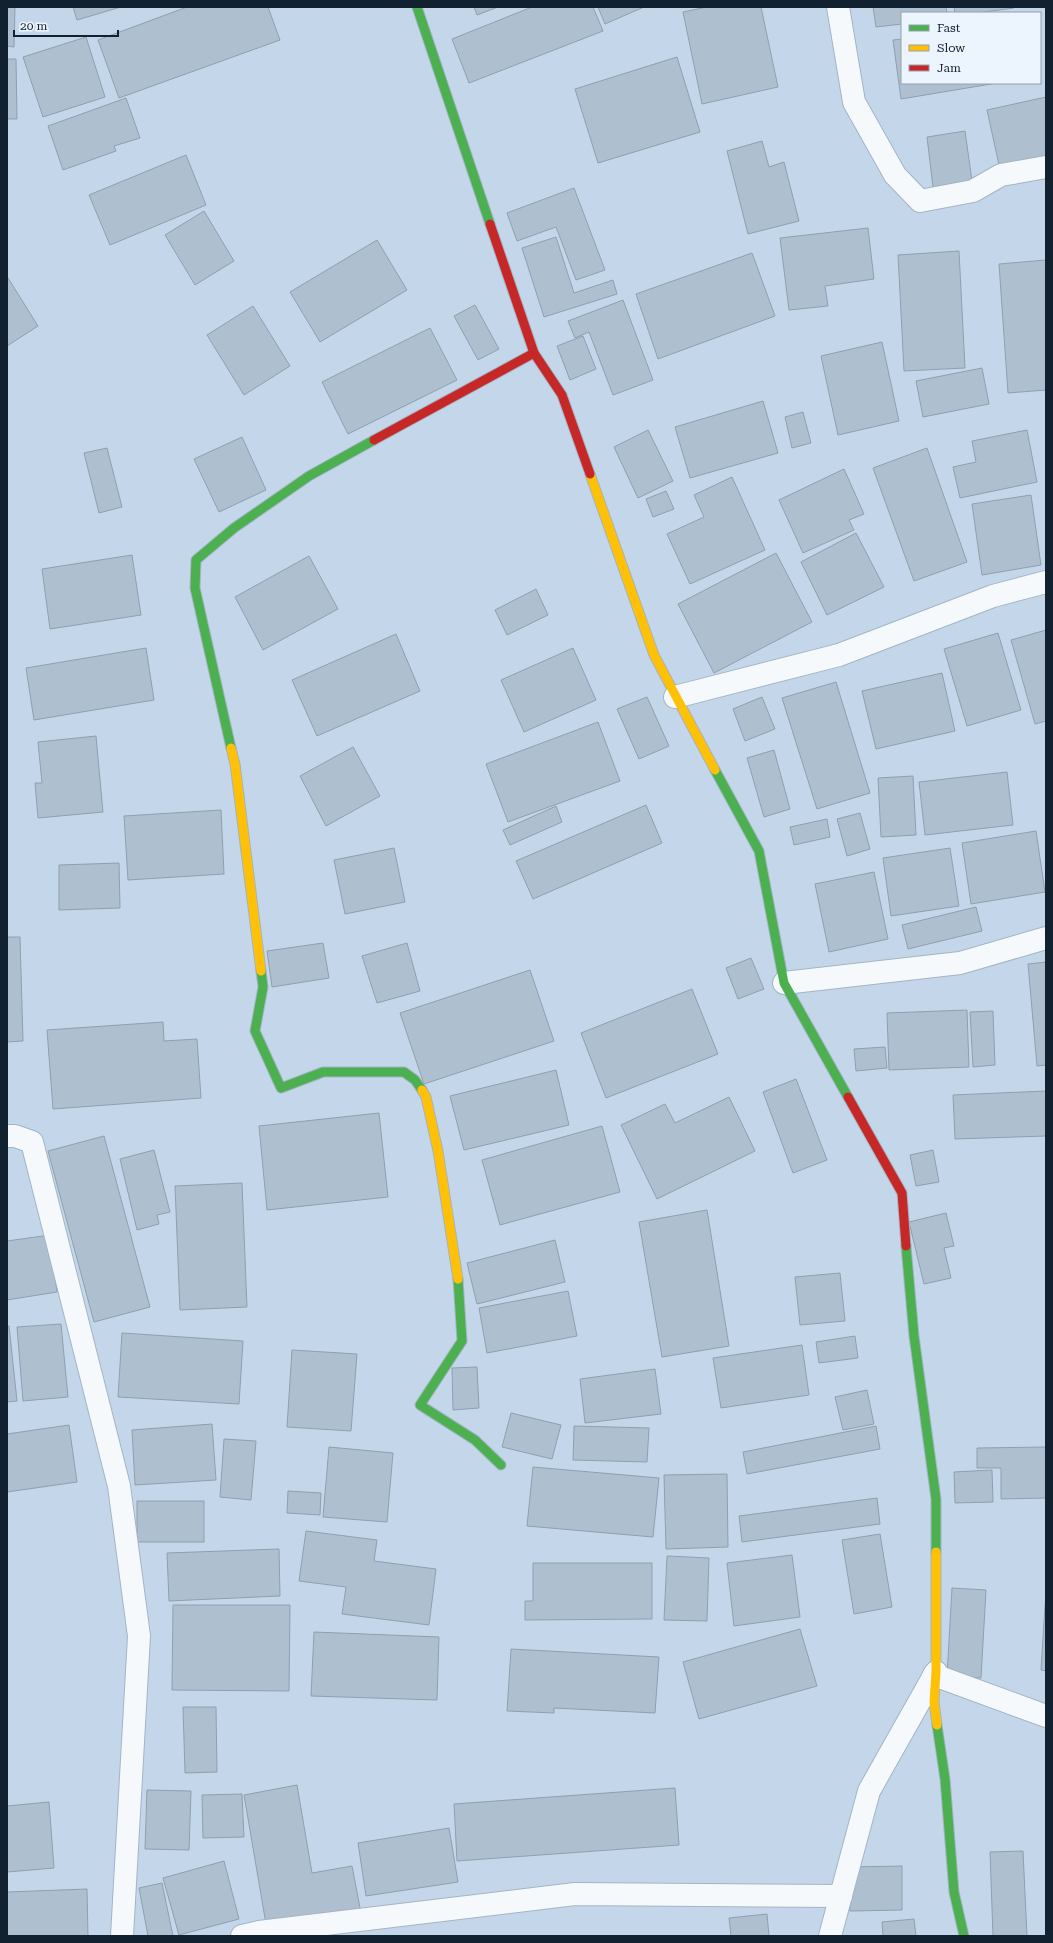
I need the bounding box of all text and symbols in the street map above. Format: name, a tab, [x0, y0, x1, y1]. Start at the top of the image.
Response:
scale bar	[14, 12, 118, 38]
legend	[901, 12, 1041, 84]
text: 20 m	[20, 19, 47, 33]
text: Fast	[937, 21, 961, 35]
text: Slow	[937, 41, 965, 55]
text: Jam	[937, 61, 961, 75]

